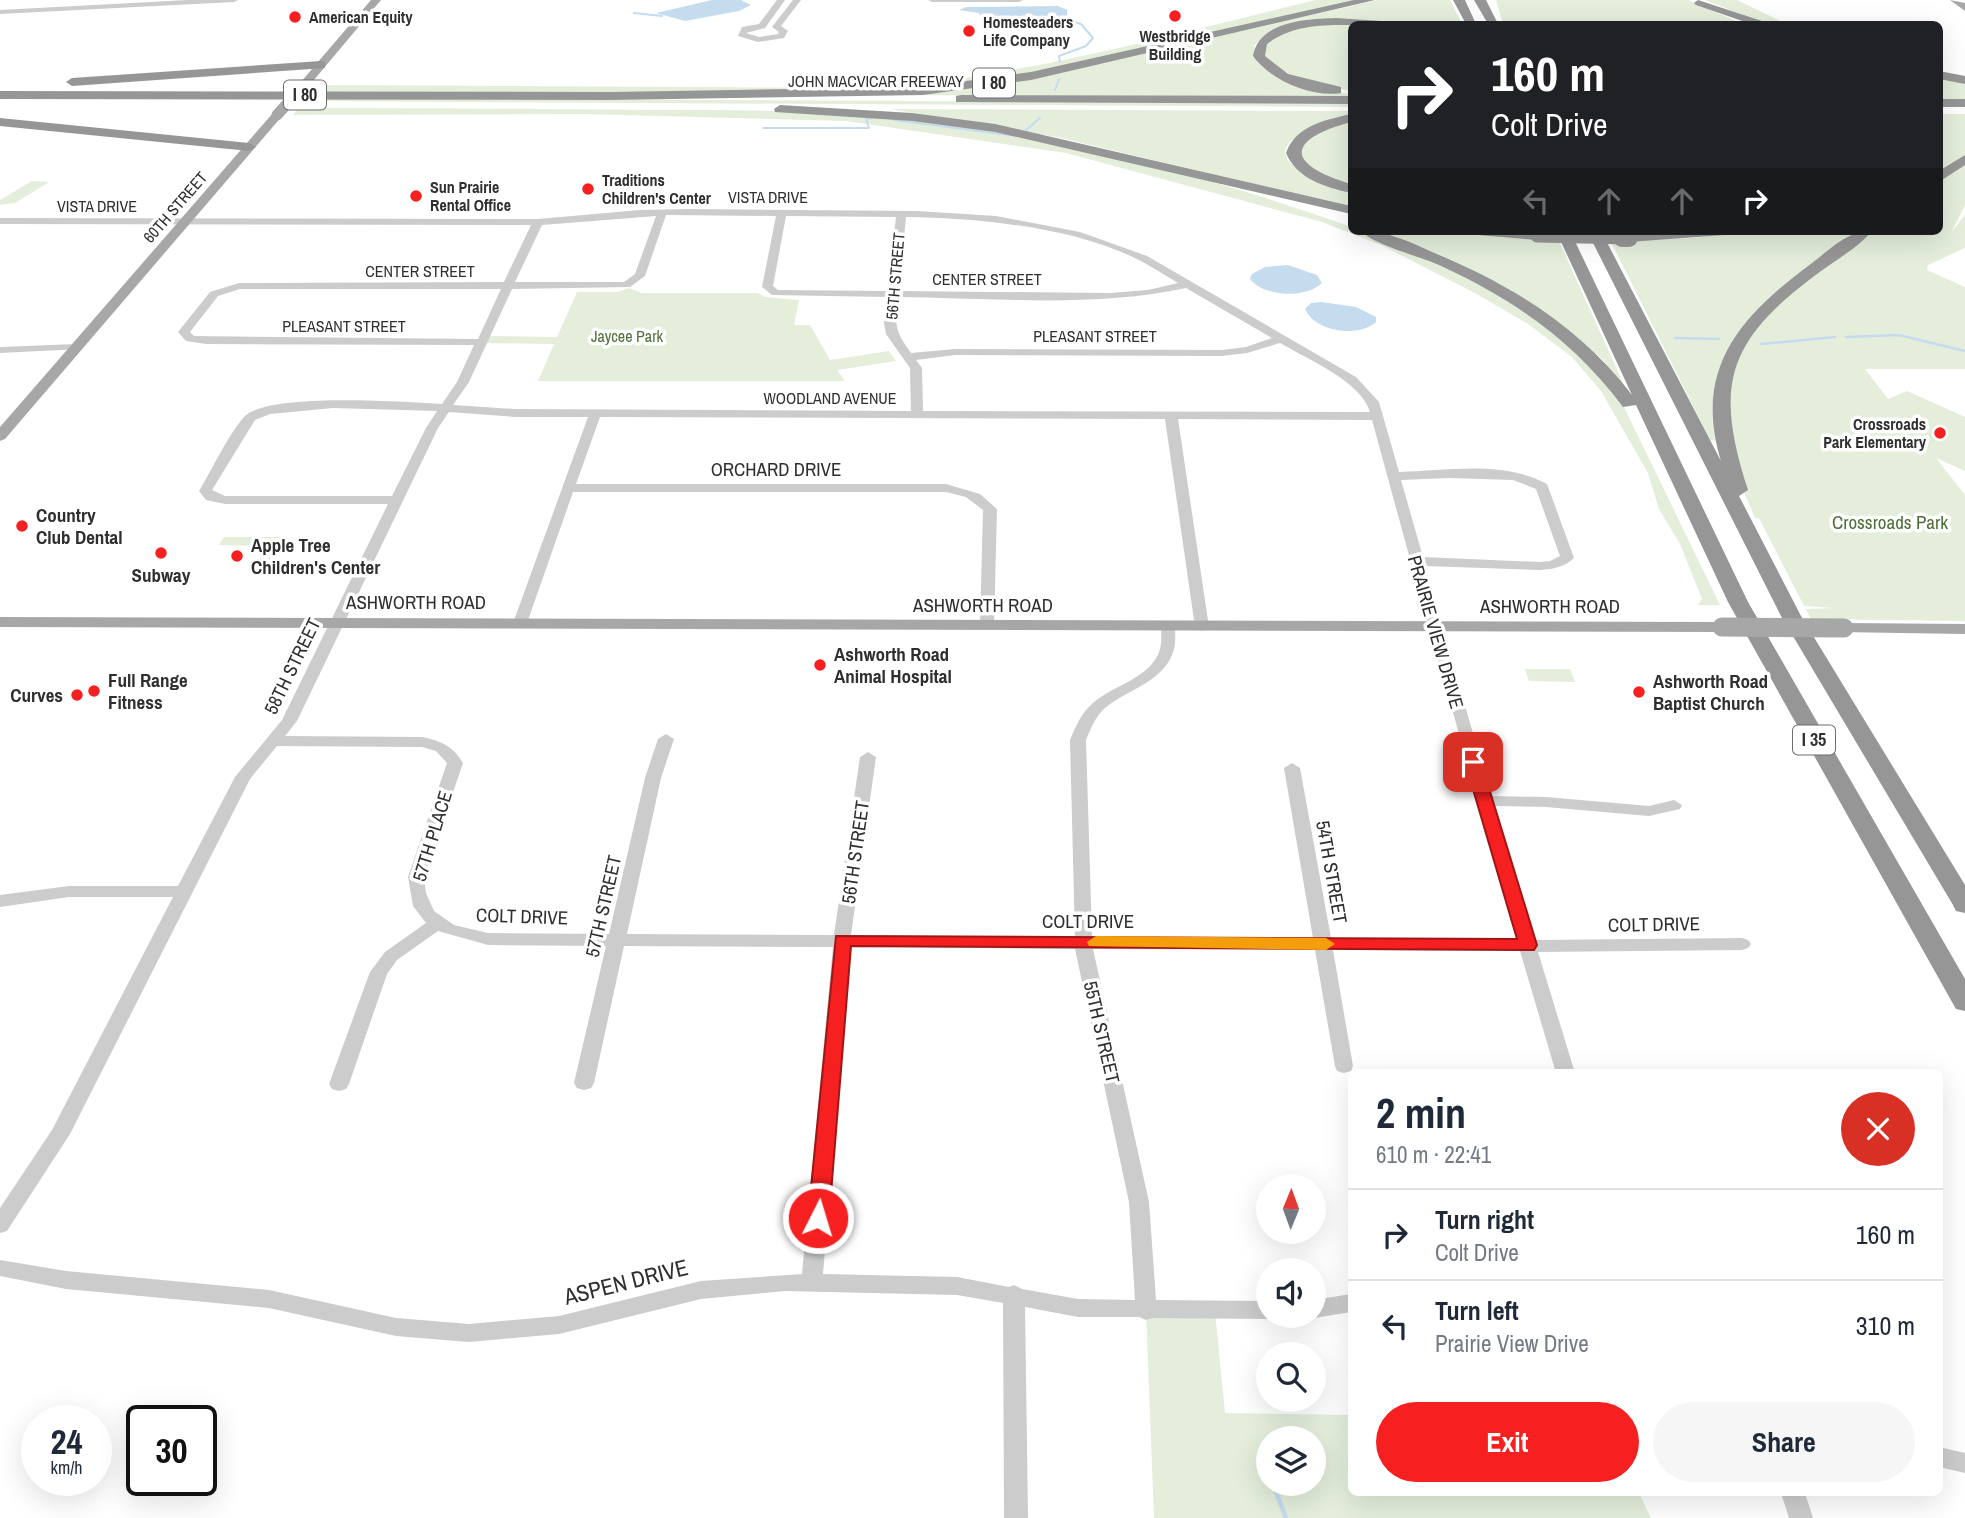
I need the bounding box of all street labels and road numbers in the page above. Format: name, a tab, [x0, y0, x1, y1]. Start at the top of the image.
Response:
road number: I 80	[973, 68, 1015, 98]
street label: JOHN MACVICAR FREEWAY	[788, 70, 964, 92]
road number: I 80	[284, 80, 326, 110]
street label: 60TH STREET	[138, 167, 212, 247]
street label: VISTA DRIVE	[728, 186, 808, 208]
street label: VISTA DRIVE	[57, 195, 137, 217]
street label: 56TH STREET	[880, 231, 910, 321]
street label: CENTER STREET	[365, 260, 475, 282]
street label: CENTER STREET	[932, 268, 1042, 290]
street label: PLEASANT STREET	[282, 315, 406, 337]
street label: PLEASANT STREET	[1033, 325, 1157, 347]
street label: WOODLAND AVENUE	[763, 387, 897, 409]
street label: ORCHARD DRIVE	[711, 456, 841, 482]
street label: PRAIRIE VIEW DRIVE	[1402, 552, 1470, 712]
street label: ASHWORTH ROAD	[345, 589, 486, 615]
street label: ASHWORTH ROAD	[912, 592, 1053, 618]
street label: ASHWORTH ROAD	[1479, 593, 1620, 619]
street label: 58TH STREET	[258, 613, 327, 718]
road number: I 35	[1793, 726, 1835, 754]
street label: 57TH PLACE	[406, 787, 458, 885]
street label: 56TH STREET	[835, 798, 875, 905]
street label: 54TH STREET	[1310, 819, 1354, 926]
street label: 57TH STREET	[579, 852, 627, 960]
street label: COLT DRIVE	[476, 901, 568, 931]
street label: COLT DRIVE	[1042, 908, 1134, 934]
street label: COLT DRIVE	[1608, 910, 1700, 938]
street label: 55TH STREET	[1078, 978, 1126, 1086]
street label: ASPEN DRIVE	[560, 1251, 691, 1312]

